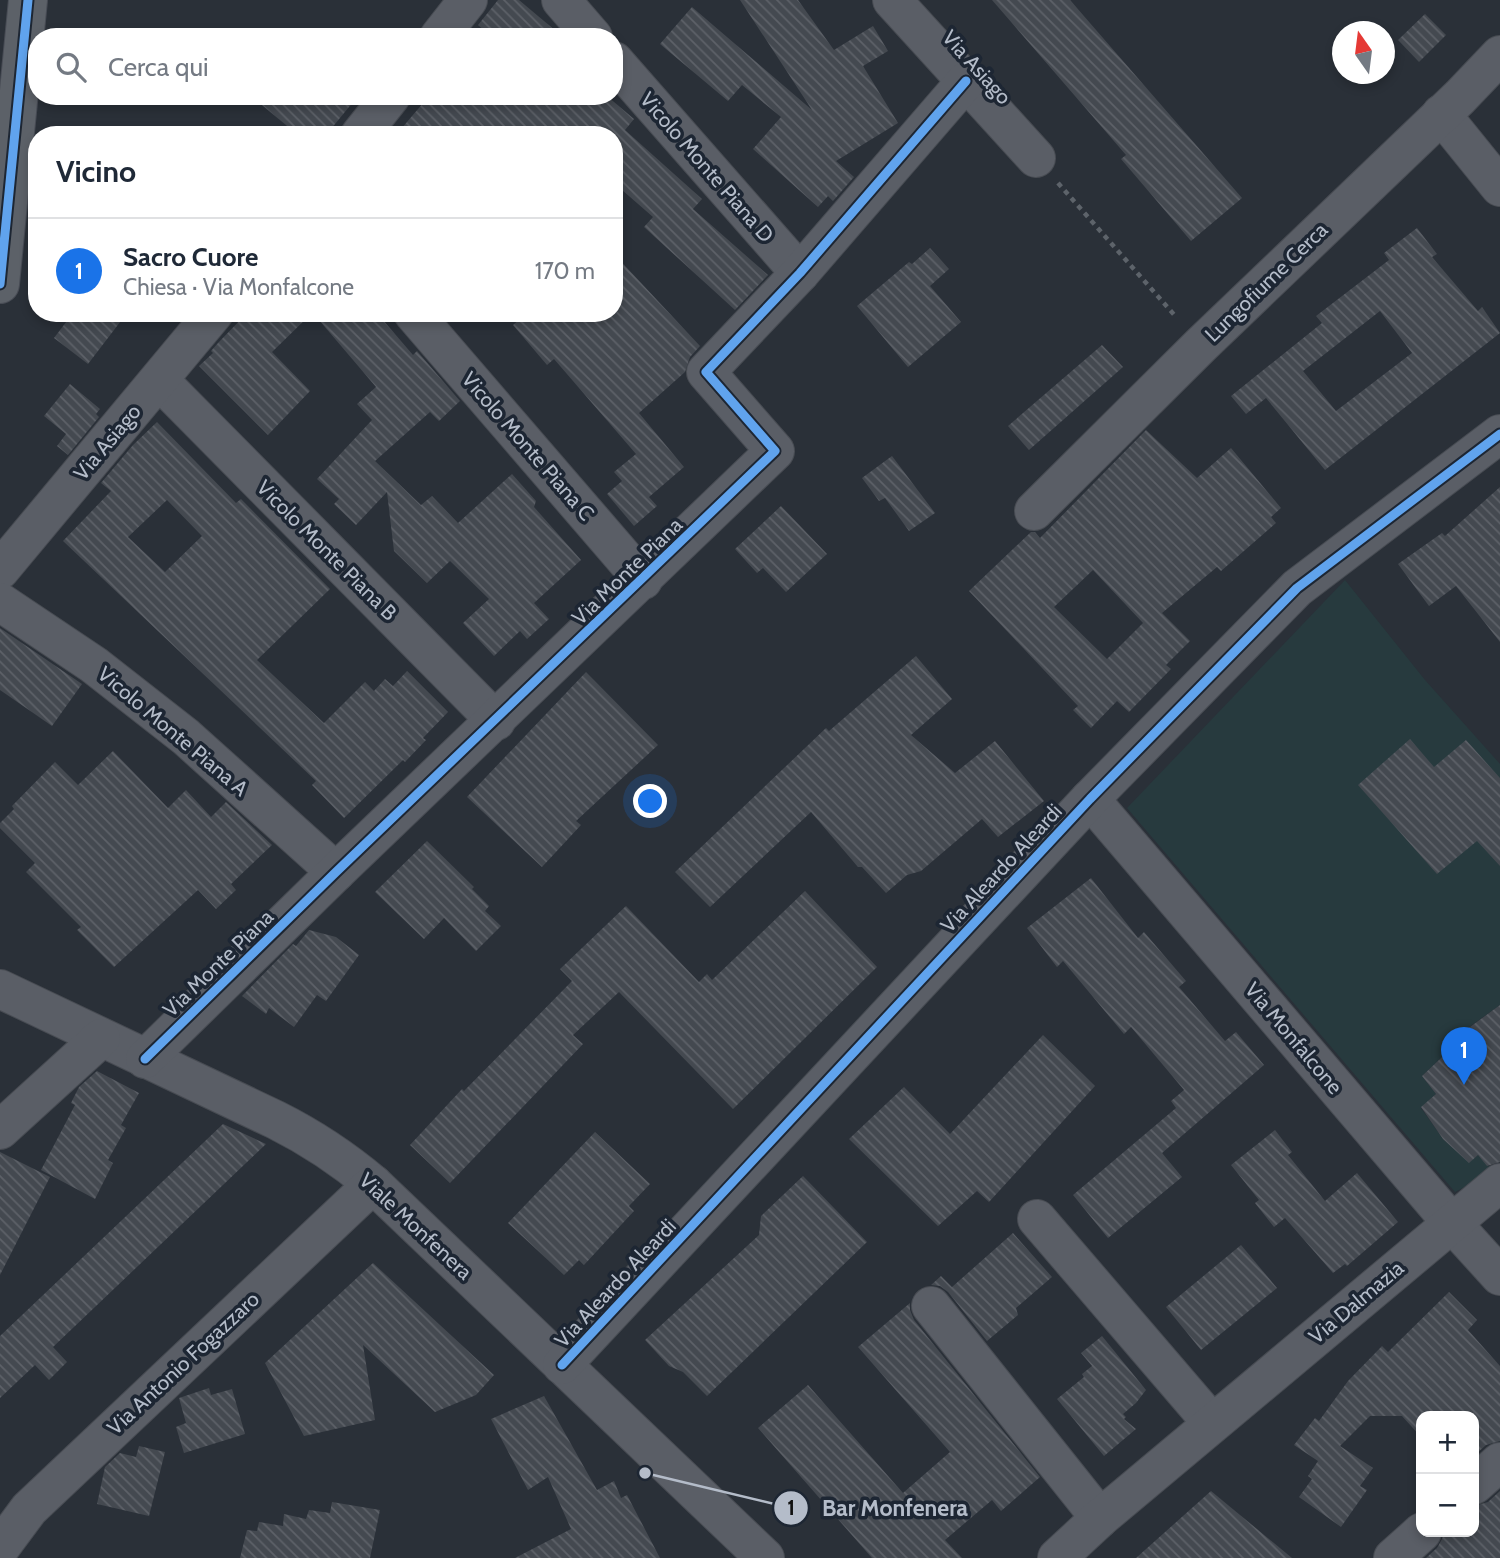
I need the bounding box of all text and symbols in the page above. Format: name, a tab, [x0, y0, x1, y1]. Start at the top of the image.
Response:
north arrow	[1332, 21, 1395, 84]
street label: Via Asiago	[937, 25, 1017, 109]
search box	[28, 28, 623, 105]
icon: search	[52, 48, 90, 86]
text: Cerca qui	[108, 51, 209, 83]
street label: Vicolo Monte Piana D	[635, 87, 779, 247]
text: Vicino	[56, 153, 136, 190]
street label: Lungofiume Cerca	[1200, 217, 1332, 347]
text: Sacro Cuore	[123, 241, 258, 273]
text: 1	[75, 257, 83, 285]
text: 170 m	[535, 257, 595, 285]
text: Chiesa · Via Monfalcone	[123, 273, 354, 301]
street label: Vicolo Monte Piana C	[457, 367, 599, 525]
street label: Via Asiago	[68, 399, 146, 485]
street label: Vicolo Monte Piana B	[252, 475, 402, 625]
street label: Via Monte Piana	[567, 512, 687, 630]
street label: Vicolo Monte Piana A	[93, 661, 253, 801]
your location	[633, 784, 667, 818]
street label: Via Aleardo Aleardi	[935, 799, 1067, 937]
street label: Via Monte Piana	[158, 904, 278, 1022]
street label: Via Monfalcone	[1240, 977, 1348, 1099]
pin: 1	[1441, 1027, 1487, 1085]
street label: Viale Monfenera	[354, 1167, 478, 1285]
street label: Via Aleardo Aleardi	[549, 1214, 681, 1352]
street label: Via Dalmazia	[1304, 1255, 1408, 1349]
street label: Via Antonio Fogazzaro	[102, 1286, 264, 1440]
map controls	[1416, 1411, 1479, 1537]
button: +	[1416, 1411, 1479, 1474]
button: −	[1416, 1474, 1479, 1537]
callout: Bar Monfenera	[773, 1486, 983, 1530]
text: Bar Monfenera	[822, 1494, 969, 1522]
text: 1	[787, 1495, 795, 1520]

